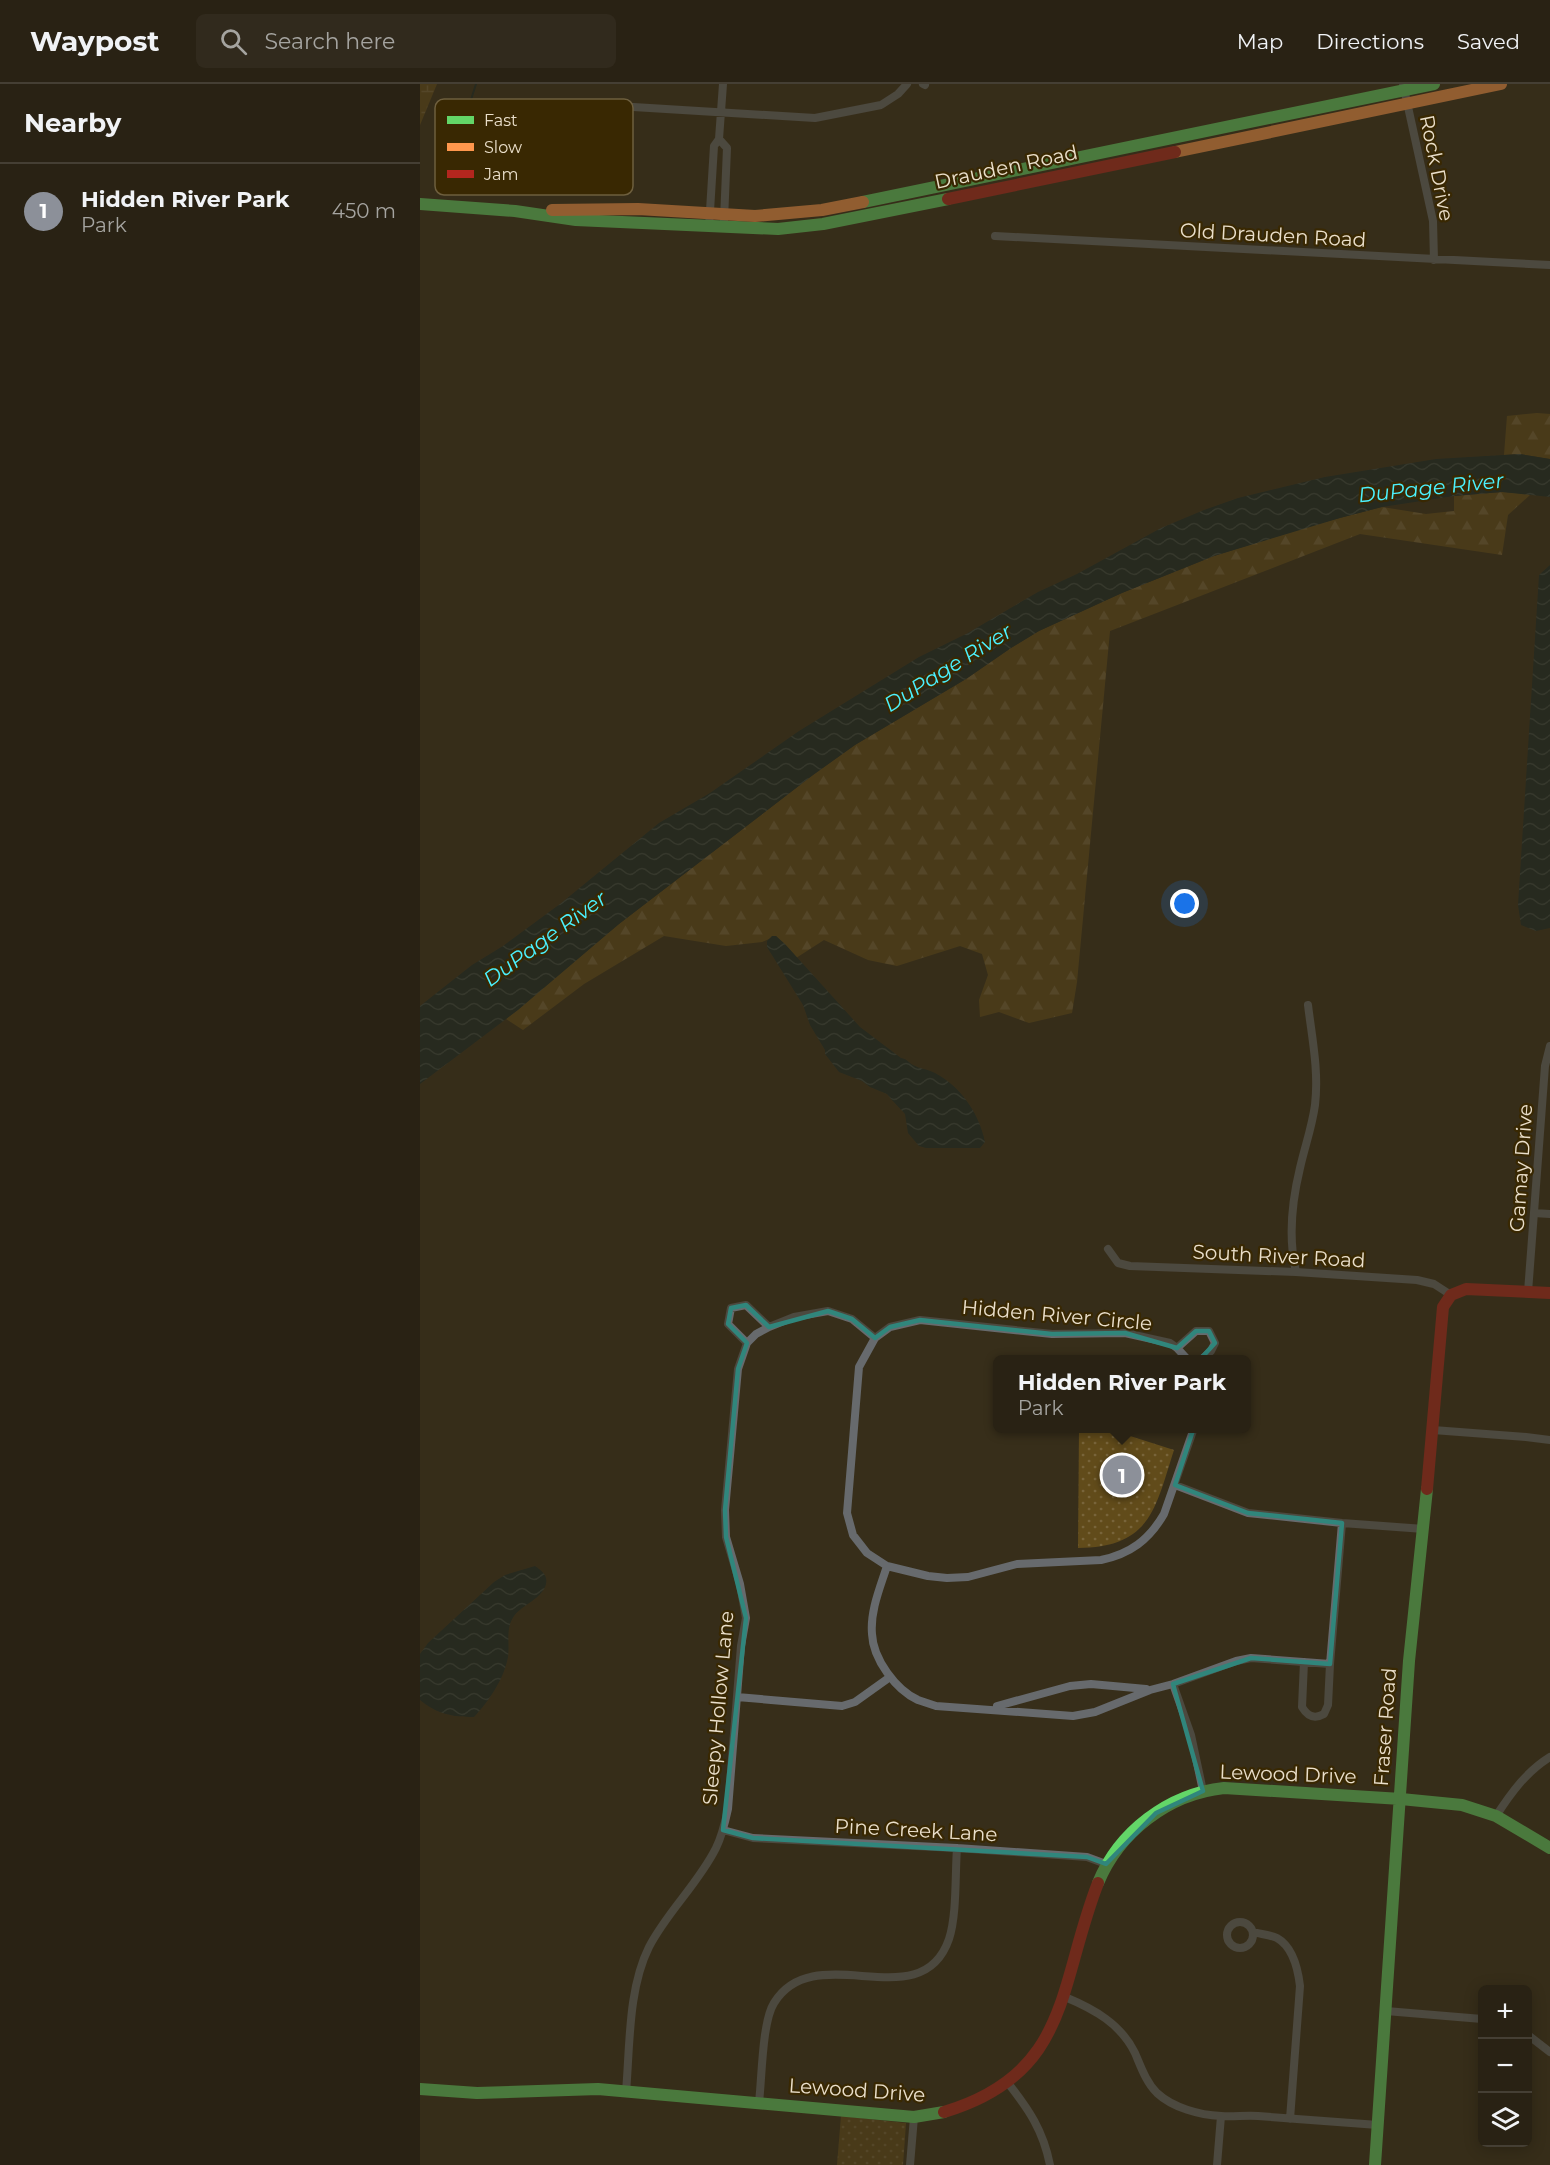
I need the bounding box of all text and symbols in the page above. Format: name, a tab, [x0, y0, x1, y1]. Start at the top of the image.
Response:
search box	[196, 14, 616, 68]
text: Waypost	[30, 24, 160, 58]
icon: search	[217, 25, 250, 58]
text: Search here	[265, 28, 395, 55]
text: Map	[1237, 29, 1283, 54]
text: Directions	[1316, 29, 1424, 54]
text: Saved	[1457, 29, 1520, 54]
legend	[435, 99, 633, 195]
text: Nearby	[24, 107, 121, 139]
text: Fast	[484, 111, 518, 130]
street label: Rock Drive	[1415, 113, 1459, 223]
text: Slow	[484, 138, 522, 157]
street label: Drauden Road	[932, 140, 1080, 194]
text: Jam	[483, 165, 518, 184]
text: Hidden River Park	[81, 186, 290, 213]
text: 1	[40, 199, 47, 223]
text: 450 m	[332, 199, 396, 223]
text: Park	[81, 213, 127, 237]
street label: Old Drauden Road	[1179, 218, 1367, 252]
water label: DuPage River	[1357, 467, 1505, 508]
water label: DuPage River	[879, 618, 1017, 717]
water label: DuPage River	[478, 885, 612, 992]
your location	[1170, 889, 1199, 918]
street label: Gamay Drive	[1505, 1103, 1537, 1233]
street label: South River Road	[1192, 1239, 1366, 1273]
street label: Hidden River Circle	[961, 1295, 1153, 1335]
popup	[993, 1355, 1251, 1433]
text: Hidden River Park	[1018, 1369, 1226, 1396]
text: Park	[1018, 1396, 1063, 1420]
pin: 1	[1102, 1452, 1142, 1498]
street label: Sleepy Hollow Lane	[698, 1610, 738, 1806]
street label: Fraser Road	[1369, 1667, 1401, 1787]
street label: Lewood Drive	[1219, 1760, 1357, 1788]
street label: Pine Creek Lane	[834, 1814, 998, 1846]
map controls	[1478, 1985, 1532, 2147]
button: +	[1478, 1985, 1532, 2039]
button: −	[1478, 2039, 1532, 2093]
street label: Lewood Drive	[788, 2073, 926, 2107]
button: layers	[1478, 2093, 1532, 2147]

